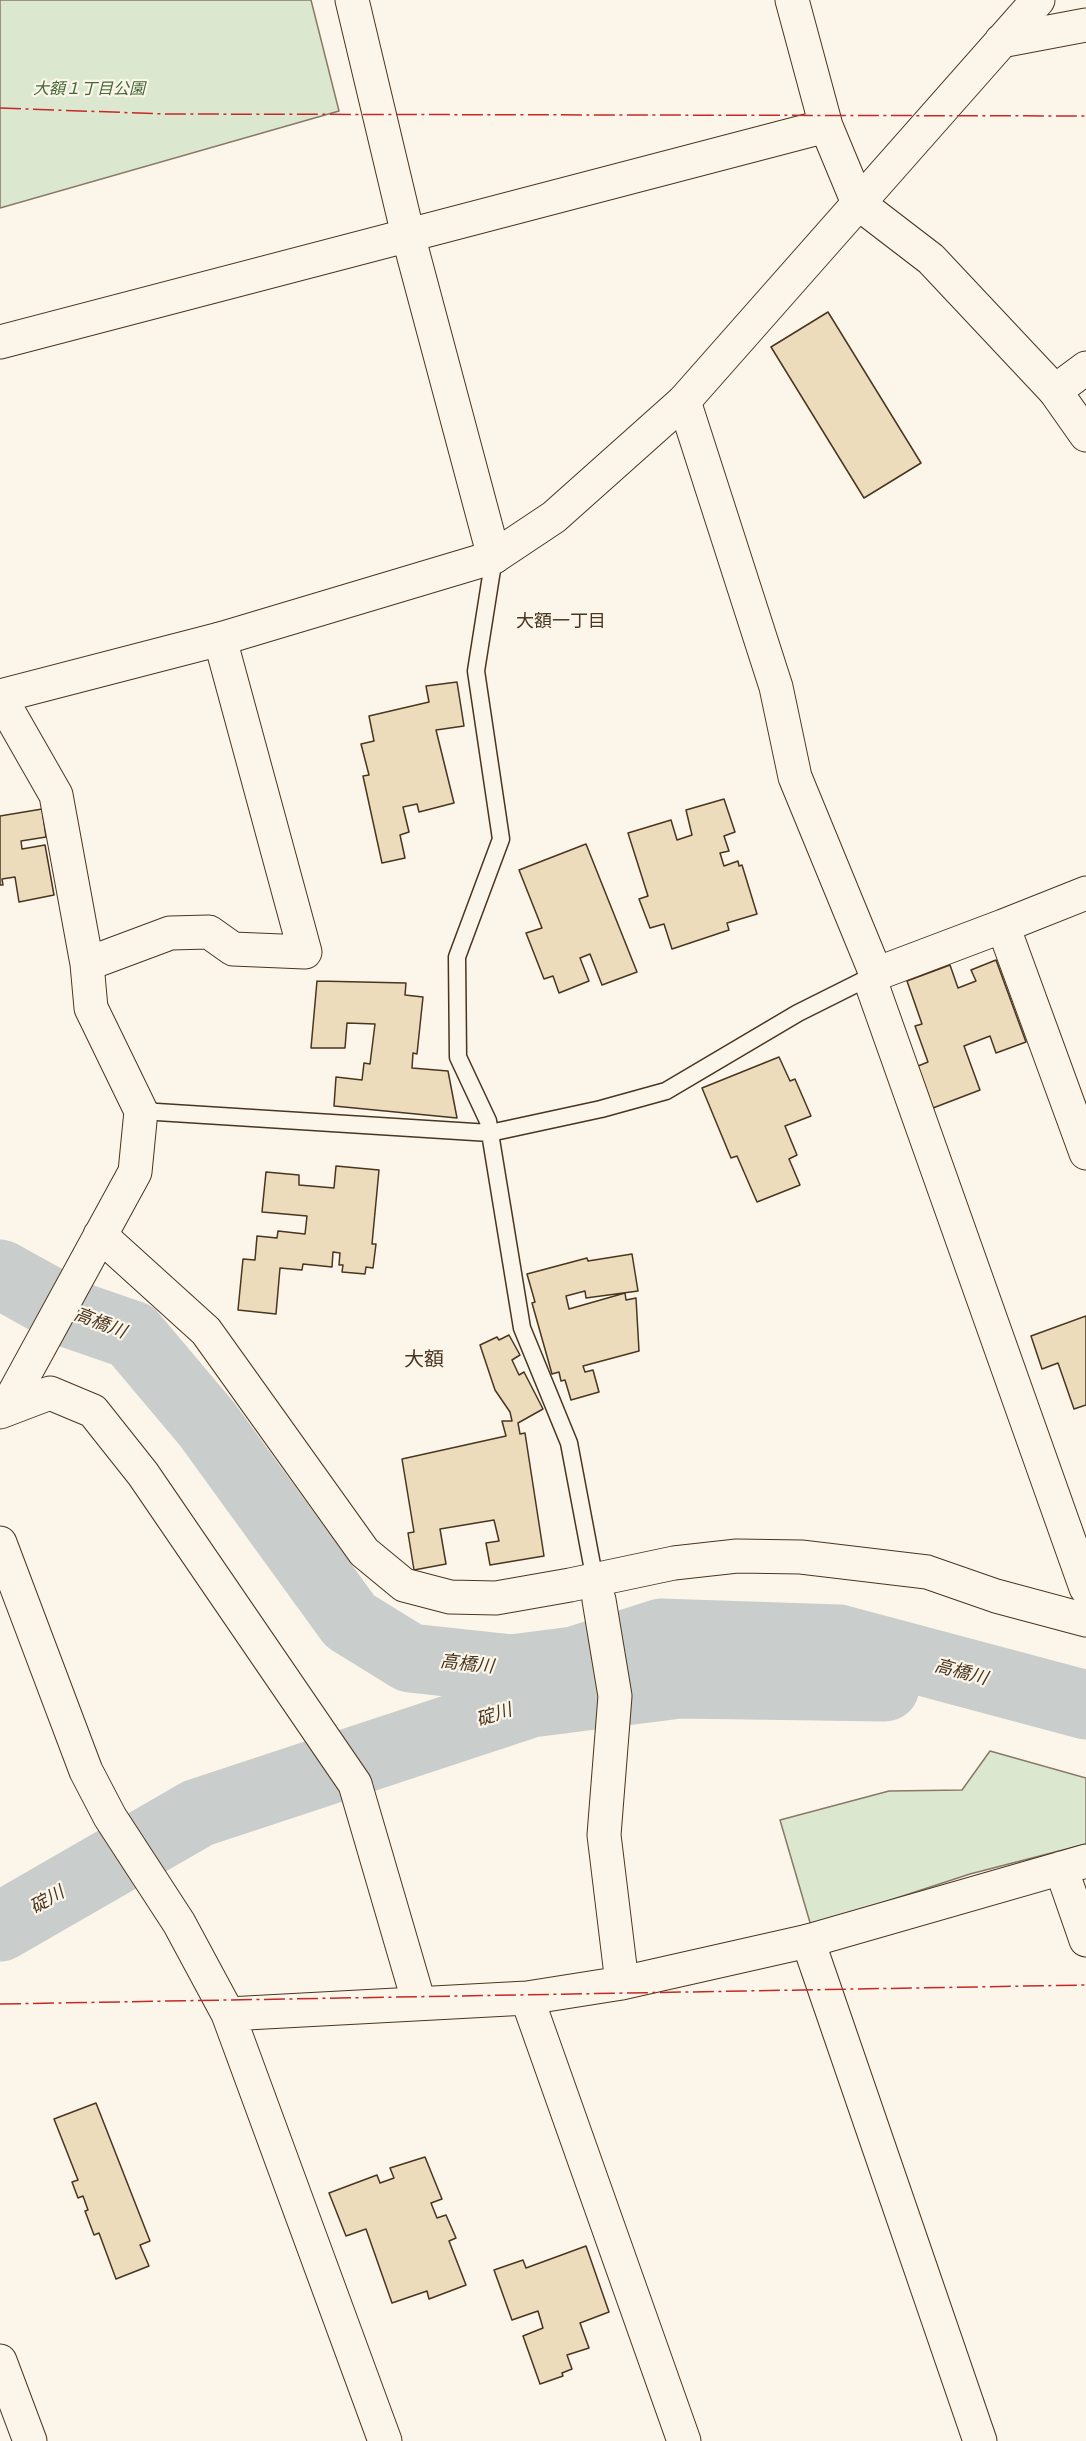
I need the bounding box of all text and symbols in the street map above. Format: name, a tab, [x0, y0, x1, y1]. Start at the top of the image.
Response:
park label: 大額１丁目公園	[33, 79, 145, 99]
district label: 大額一丁目	[516, 610, 606, 632]
water label: 高橋川	[71, 1303, 129, 1343]
district label: 大額	[404, 1348, 444, 1372]
water label: 高橋川	[439, 1650, 495, 1678]
water label: 高橋川	[932, 1655, 990, 1689]
water label: 碇川	[474, 1699, 514, 1731]
water label: 碇川	[26, 1882, 68, 1918]

